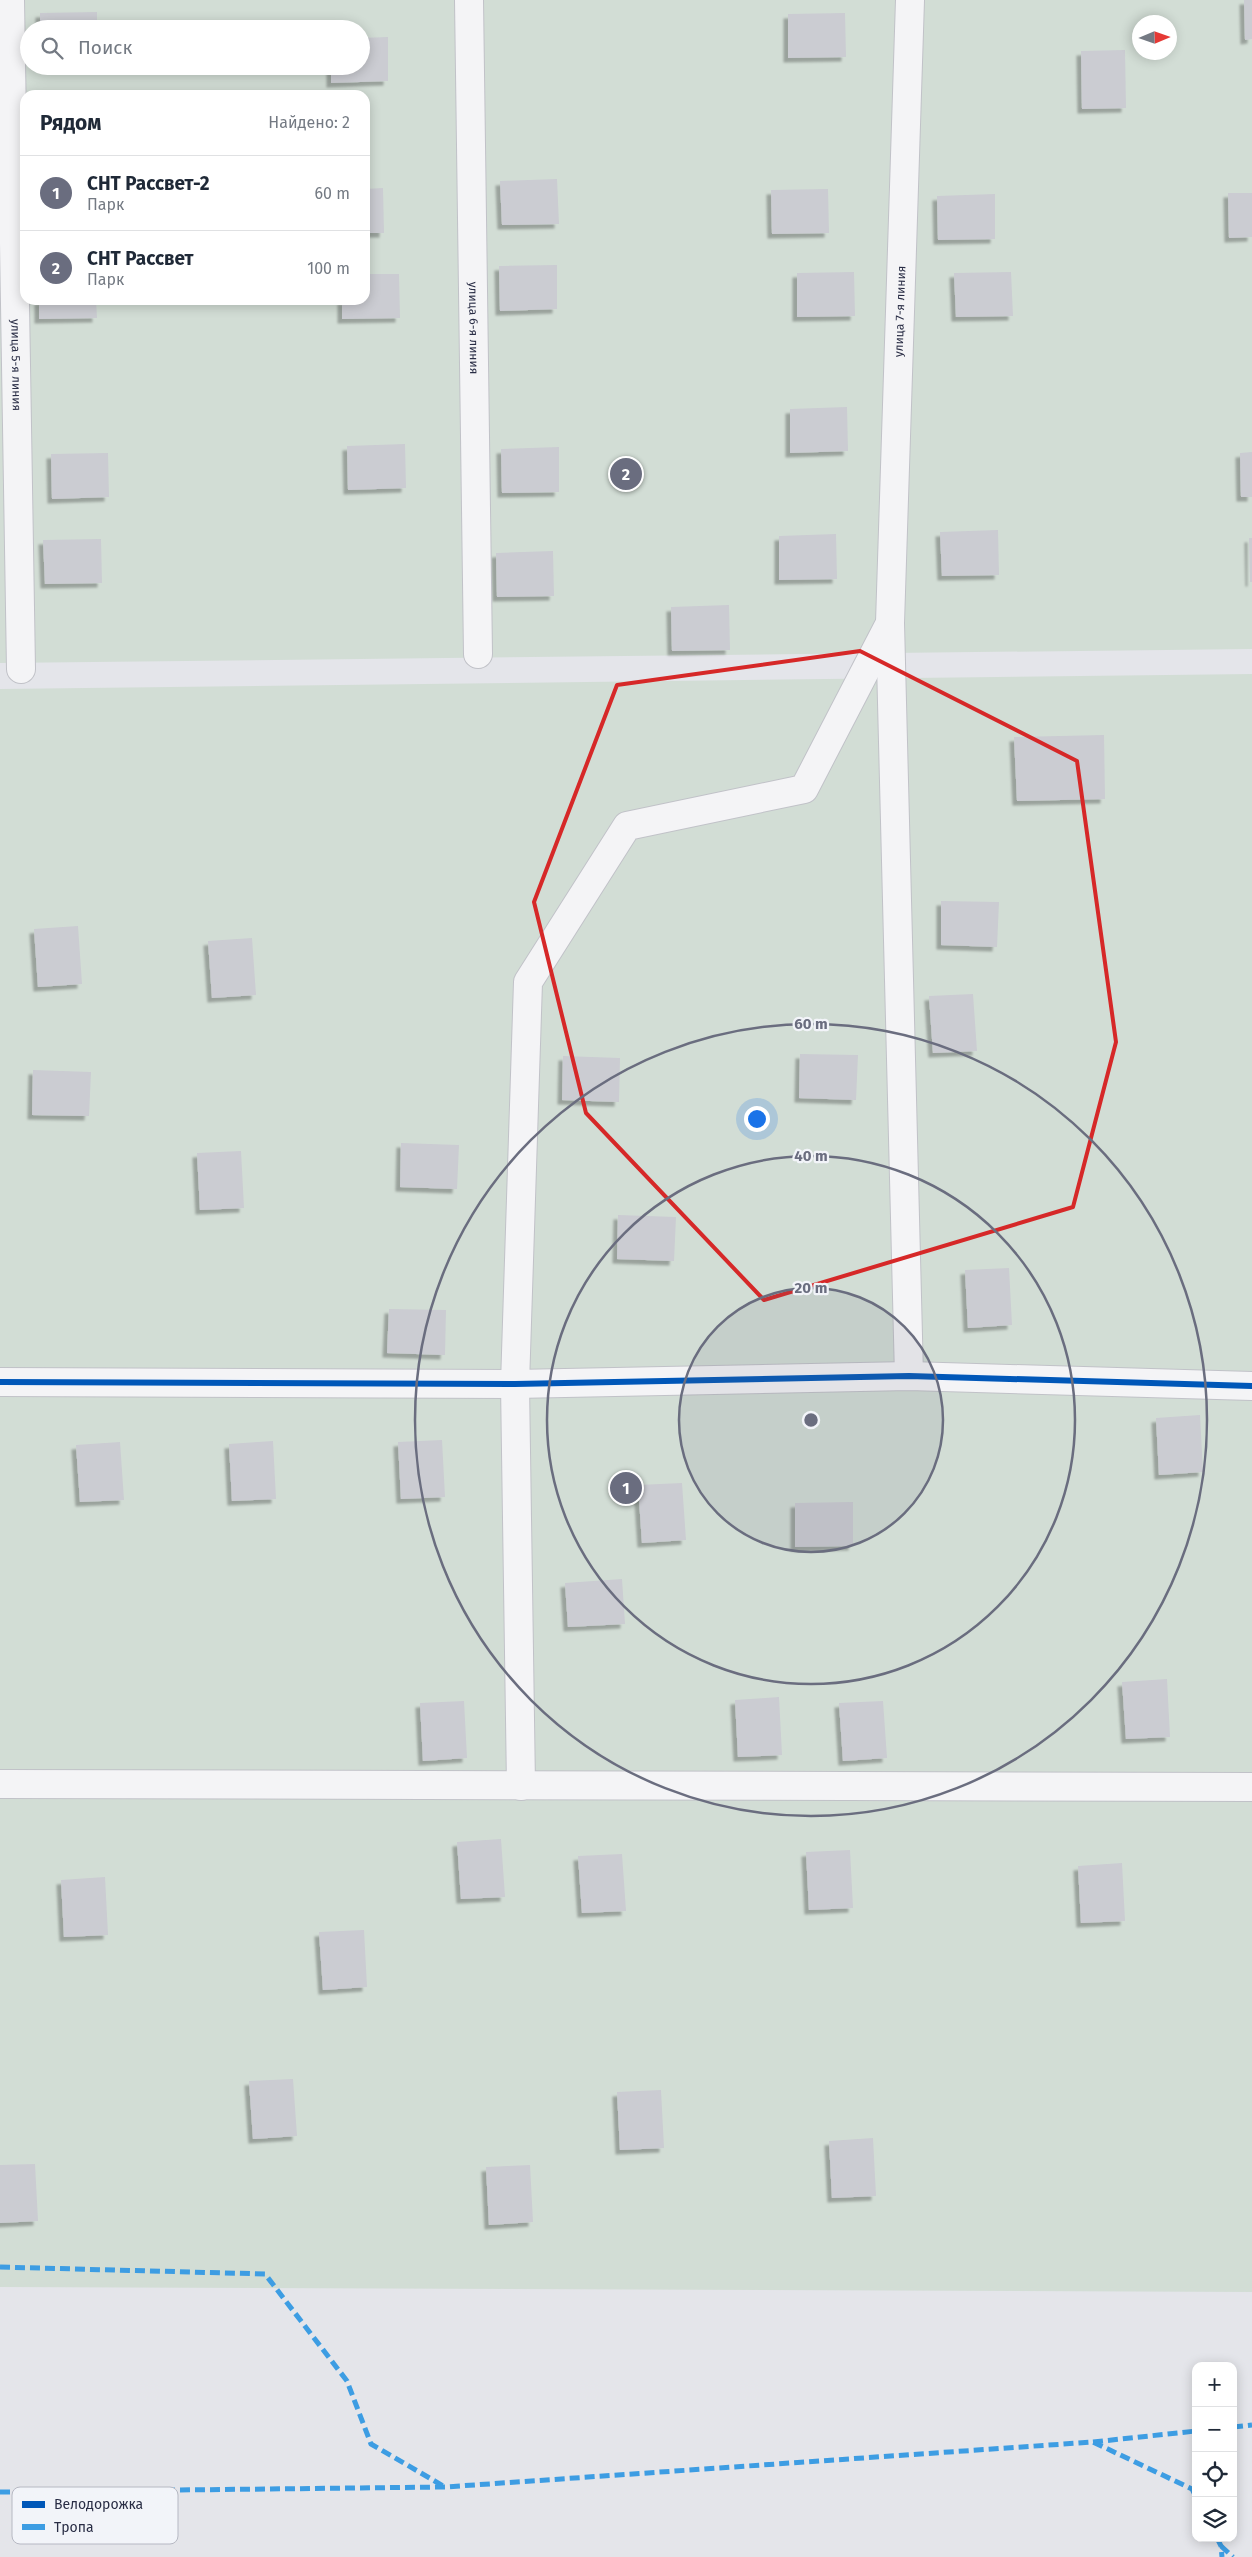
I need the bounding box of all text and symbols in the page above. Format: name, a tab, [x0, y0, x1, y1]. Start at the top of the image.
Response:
north arrow	[1132, 15, 1177, 60]
search box	[20, 20, 370, 75]
icon: search	[38, 34, 66, 62]
text: Поиск	[78, 36, 132, 59]
text: Рядом	[40, 110, 101, 136]
text: Найдено: 2	[268, 113, 350, 132]
text: СНТ Рассвет-2	[87, 172, 210, 195]
text: 1	[52, 184, 60, 203]
text: 60 m	[315, 184, 350, 203]
text: Парк	[87, 195, 124, 214]
text: СНТ Рассвет	[87, 247, 193, 270]
text: 2	[52, 259, 60, 278]
text: 100 m	[307, 259, 350, 278]
street label: улица 7-я линия	[892, 265, 908, 357]
text: Парк	[87, 270, 124, 289]
street label: улица 6-я линия	[466, 282, 481, 374]
street label: улица 5-я линия	[8, 319, 24, 411]
pin: 2	[610, 455, 642, 493]
text: 60 m	[794, 1015, 828, 1033]
your location	[744, 1106, 770, 1132]
text: 40 m	[794, 1147, 828, 1165]
text: 20 m	[795, 1279, 827, 1297]
centre of rings	[802, 1411, 820, 1429]
pin: 1	[610, 1469, 642, 1507]
map controls	[1192, 2362, 1237, 2542]
button: +	[1192, 2362, 1237, 2407]
button: −	[1192, 2407, 1237, 2452]
button: locate	[1192, 2452, 1237, 2497]
legend	[12, 2487, 178, 2544]
text: Велодорожка	[54, 2496, 143, 2513]
button: layers	[1192, 2497, 1237, 2542]
text: Тропа	[54, 2519, 94, 2536]

